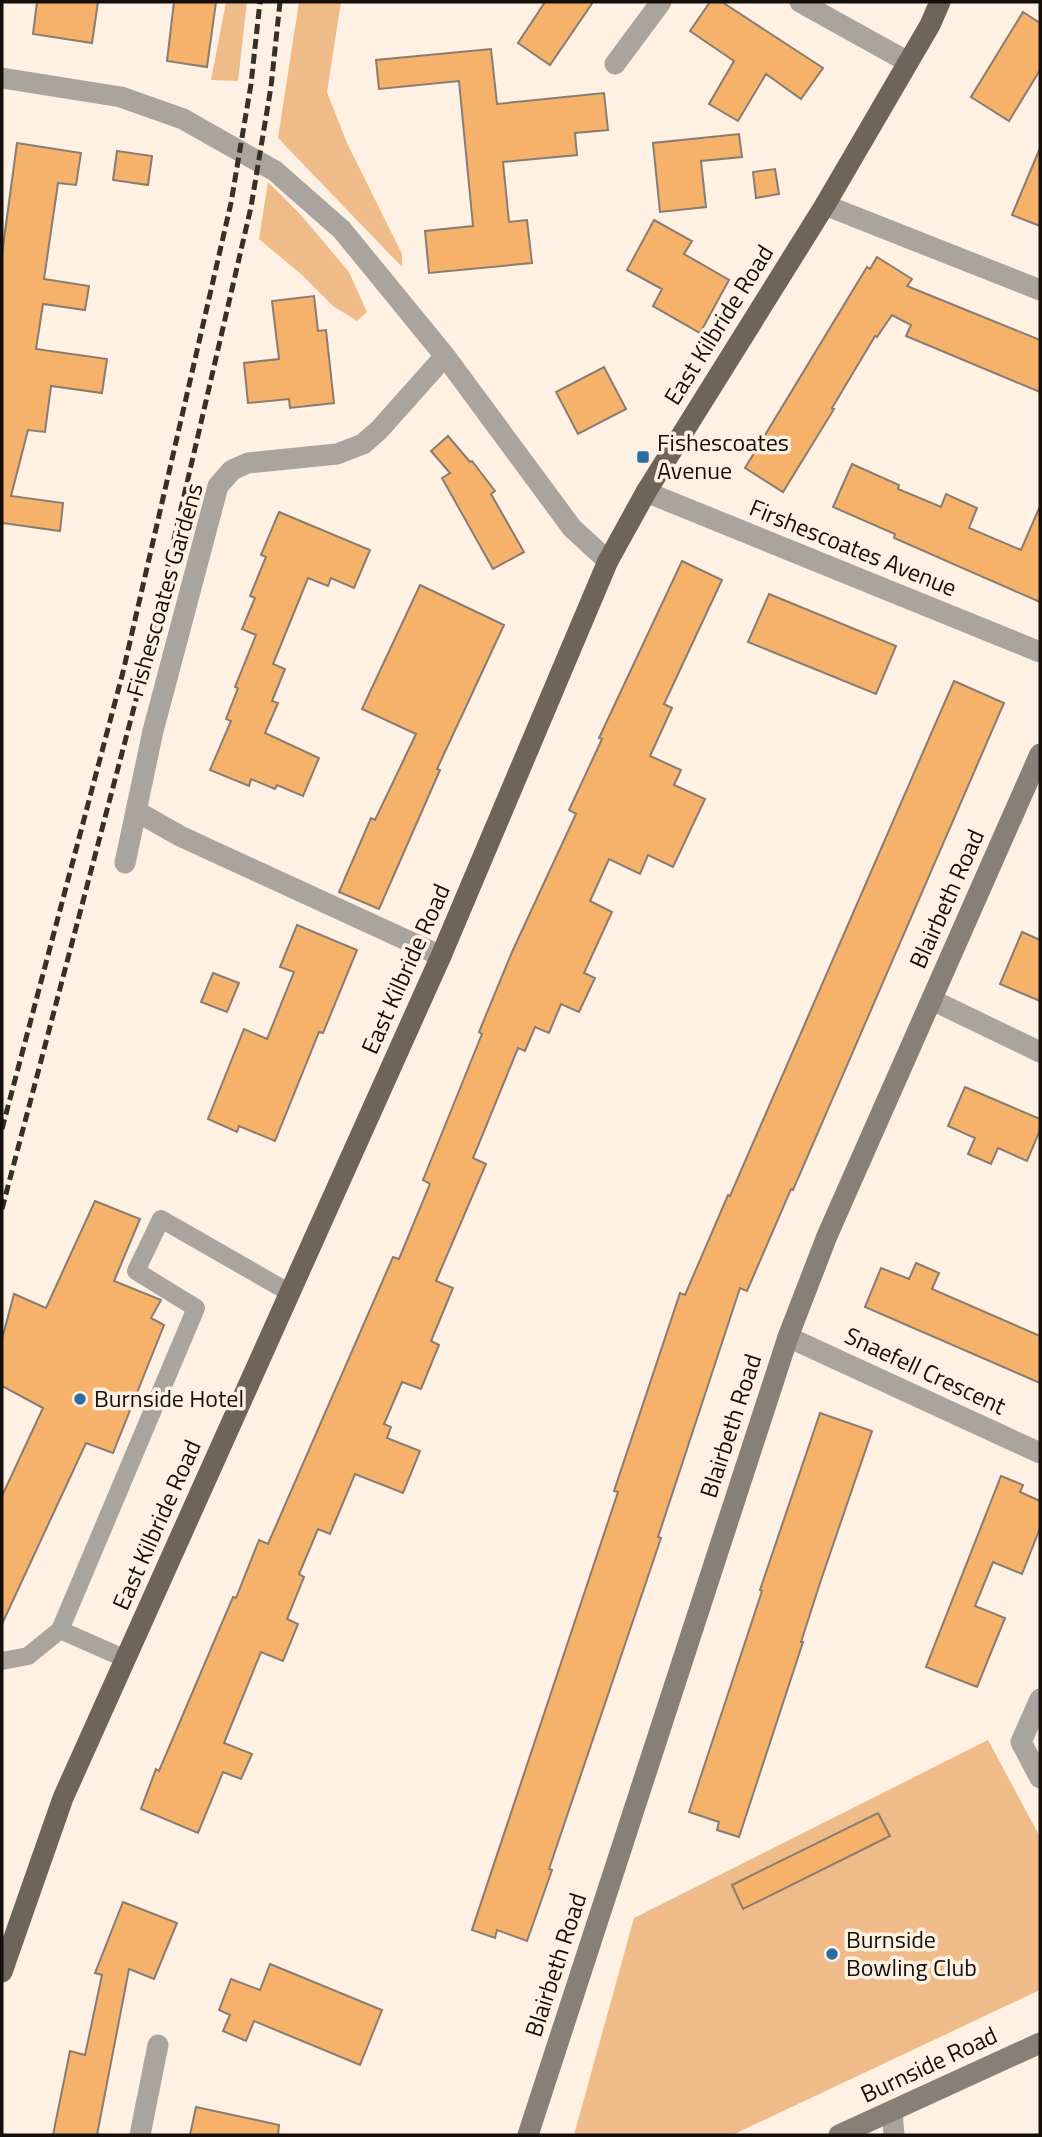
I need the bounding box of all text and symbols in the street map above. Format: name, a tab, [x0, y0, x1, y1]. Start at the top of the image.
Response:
street label: East Kilbride Road	[654, 237, 782, 412]
place label: Fishescoates Avenue	[657, 424, 789, 488]
marker: Fishescoates Avenue	[635, 449, 651, 465]
street label: Fishescoates Gardens	[116, 479, 212, 701]
street label: Firshescoates Avenue	[744, 489, 962, 605]
street label: Blairbeth Road	[899, 823, 993, 974]
street label: East Kilbride Road	[351, 878, 459, 1059]
street label: Snaefell Crescent	[839, 1317, 1013, 1423]
street label: Blairbeth Road	[690, 1349, 770, 1502]
place label: Burnside Hotel	[94, 1380, 244, 1416]
marker: Burnside Hotel	[72, 1391, 88, 1407]
street label: East Kilbride Road	[102, 1434, 210, 1615]
street label: Blairbeth Road	[515, 1888, 595, 2041]
place label: Burnside Bowling Club	[846, 1921, 977, 1985]
marker: Burnside Bowling Club	[824, 1946, 840, 1962]
street label: Burnside Road	[854, 2017, 1003, 2112]

